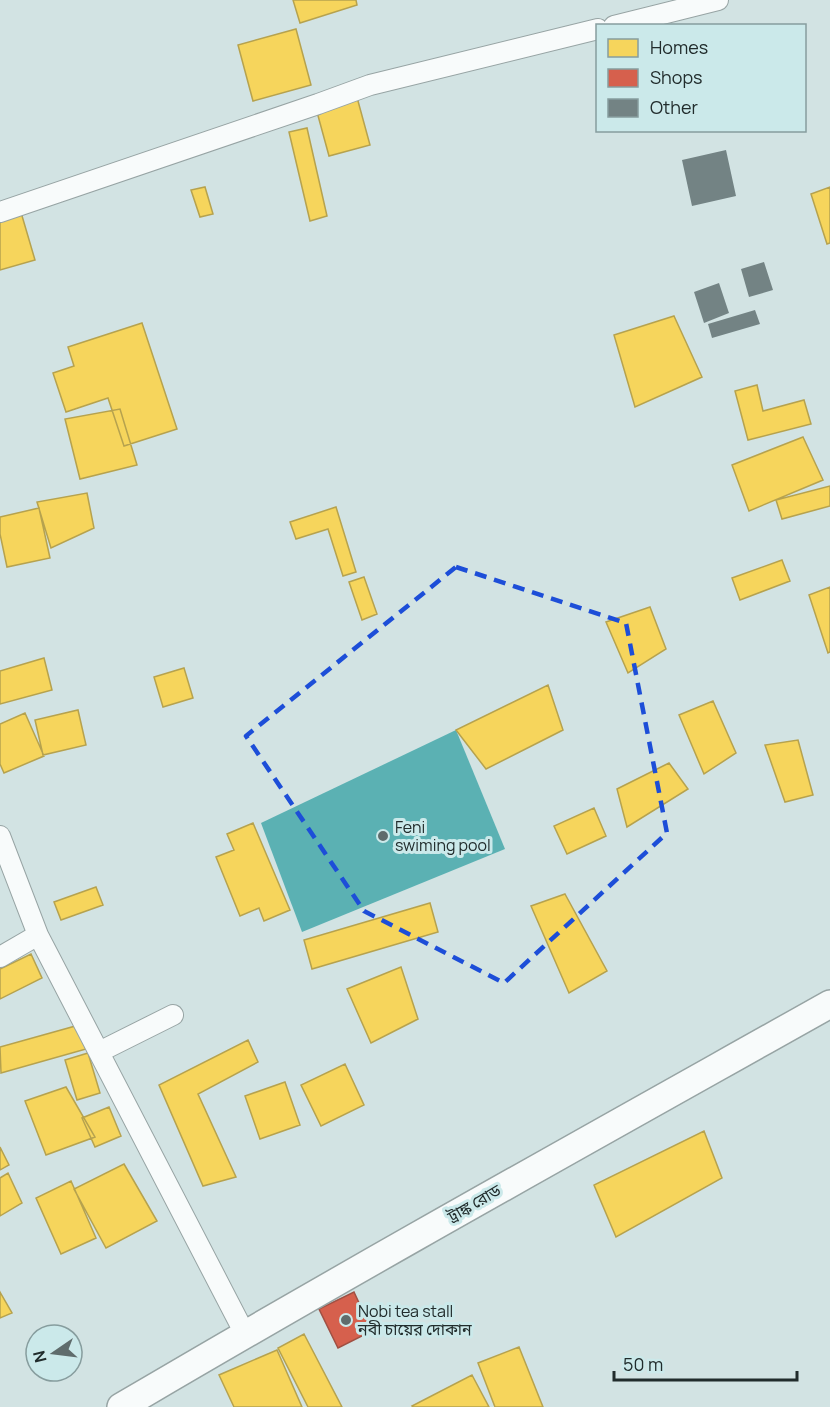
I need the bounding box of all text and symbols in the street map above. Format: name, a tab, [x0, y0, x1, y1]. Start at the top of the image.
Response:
legend	[596, 24, 806, 132]
text: Homes	[650, 35, 708, 59]
text: Shops	[650, 65, 702, 89]
text: Other	[650, 95, 698, 119]
place label: Feni swiming pool	[395, 816, 491, 856]
marker: Feni swiming pool	[376, 829, 390, 843]
street label: ট্রাঙ্ক রোড	[442, 1179, 505, 1228]
place label: Nobi tea stall নবী চায়ের দোকান	[357, 1300, 472, 1340]
marker: Nobi tea stall নবী চায়ের দোকান	[339, 1313, 353, 1327]
north arrow	[24, 1323, 84, 1383]
scale bar	[614, 1344, 797, 1382]
text: N	[27, 1348, 52, 1365]
text: 50 m	[623, 1352, 663, 1376]

